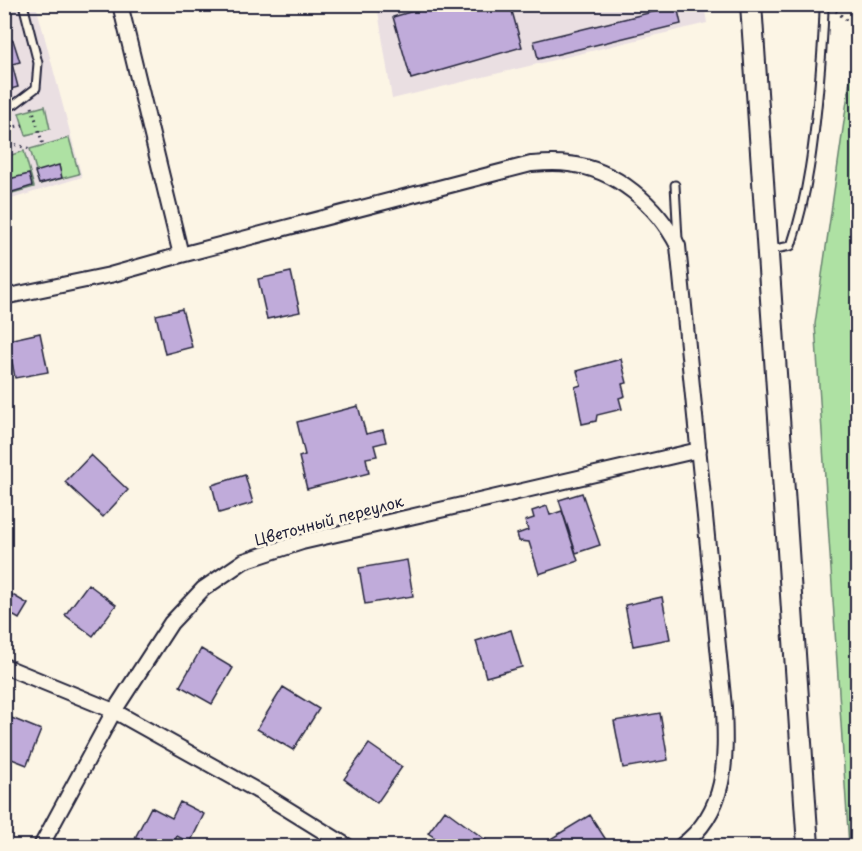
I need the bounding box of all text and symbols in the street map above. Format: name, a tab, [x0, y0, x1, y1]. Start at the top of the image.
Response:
street label: Цветочный переулок	[251, 489, 406, 551]

